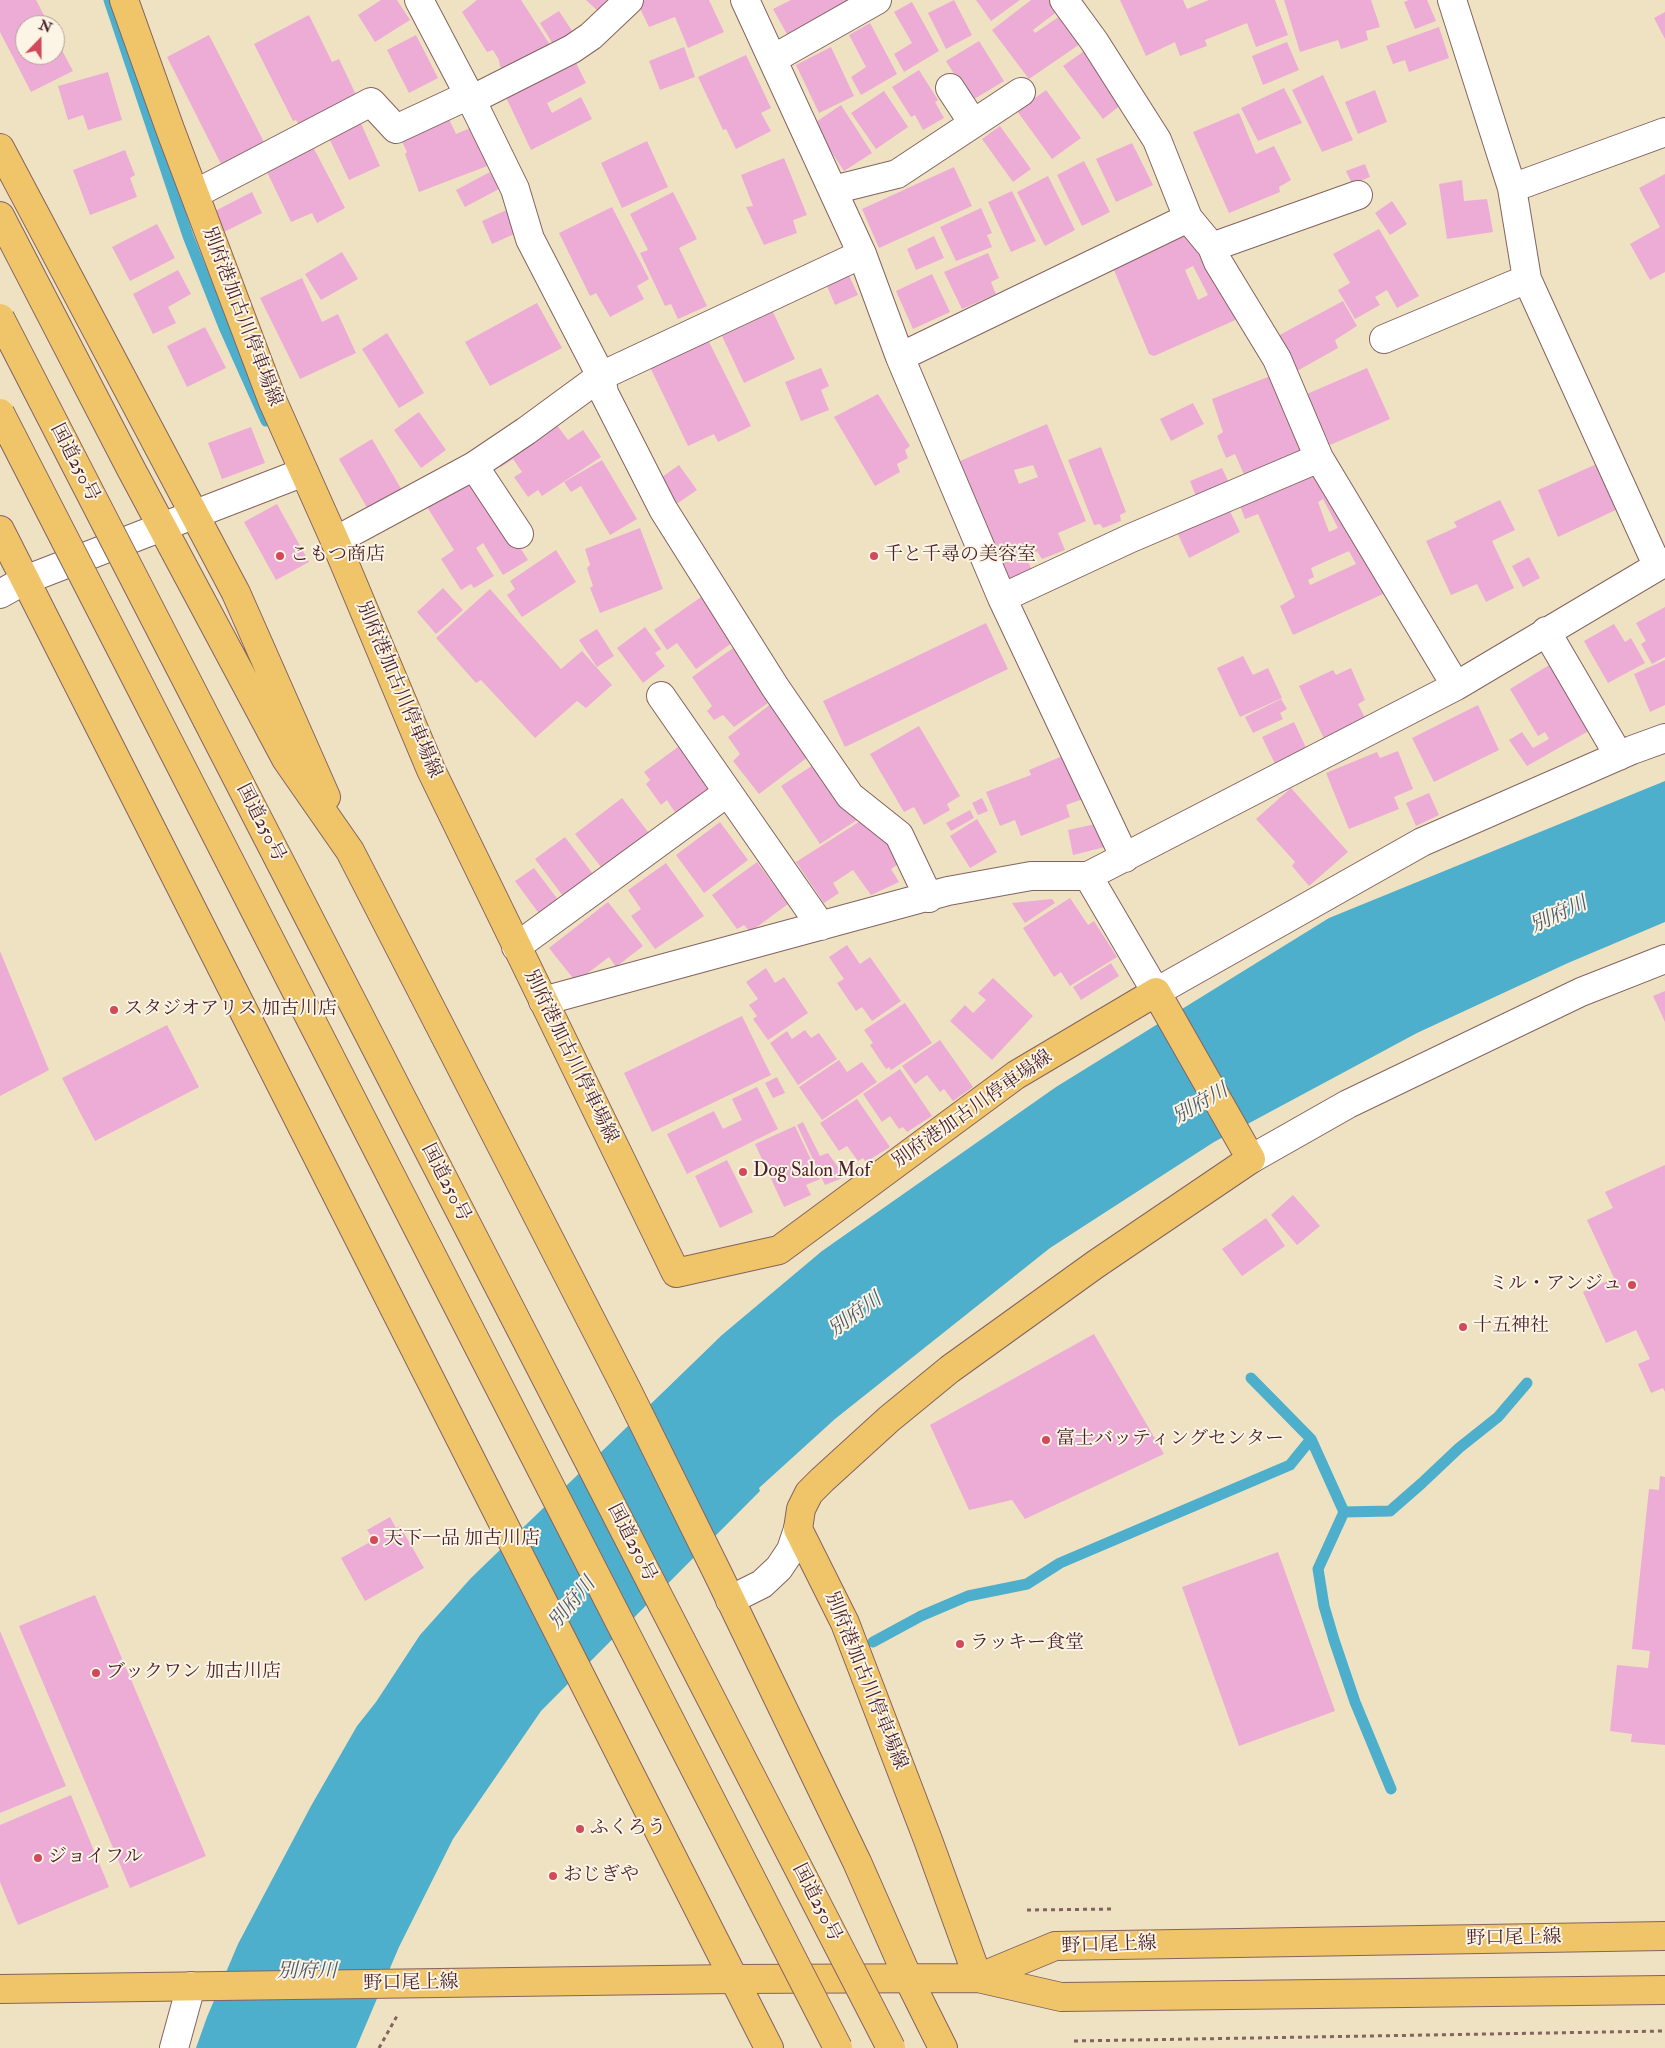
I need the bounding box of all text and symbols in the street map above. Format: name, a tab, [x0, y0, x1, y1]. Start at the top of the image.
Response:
north arrow	[15, 15, 65, 65]
text: N	[36, 16, 54, 37]
street label: 別府港加古川停車場線	[196, 224, 286, 410]
street label: 国道250号	[45, 420, 103, 506]
place label: こもつ商店	[290, 545, 385, 567]
place label: 千と千尋の美容室	[884, 545, 1036, 567]
marker: こもつ商店	[274, 550, 286, 562]
marker: 千と千尋の美容室	[868, 550, 880, 562]
street label: 別府港加古川停車場線	[350, 598, 446, 782]
street label: 国道250号	[231, 780, 289, 866]
water label: 別府川	[1527, 892, 1591, 940]
street label: 別府港加古川停車場線	[518, 967, 622, 1147]
place label: スタジオアリス 加古川店	[124, 999, 337, 1021]
marker: スタジオアリス 加古川店	[108, 1004, 120, 1016]
street label: 別府港加古川停車場線	[889, 1046, 1057, 1174]
water label: 別府川	[1169, 1080, 1233, 1130]
street label: 国道250号	[416, 1140, 474, 1226]
place label: Dog Salon Mof	[753, 1161, 870, 1183]
marker: Dog Salon Mof	[737, 1166, 749, 1178]
place label: ミル・アンジュ	[1489, 1274, 1622, 1296]
marker: ミル・アンジュ	[1626, 1279, 1638, 1291]
water label: 別府川	[825, 1289, 887, 1343]
place label: 十五神社	[1473, 1316, 1549, 1338]
marker: 十五神社	[1457, 1321, 1469, 1333]
place label: 富士バッティングセンター	[1056, 1429, 1284, 1451]
marker: 富士バッティングセンター	[1040, 1434, 1052, 1446]
street label: 国道250号	[602, 1500, 660, 1586]
place label: 天下一品 加古川店	[384, 1529, 540, 1551]
marker: 天下一品 加古川店	[368, 1534, 380, 1546]
water label: 別府川	[545, 1573, 601, 1635]
street label: 別府港加古川停車場線	[819, 1589, 911, 1773]
place label: ラッキー食堂	[970, 1633, 1084, 1655]
marker: ラッキー食堂	[954, 1638, 966, 1650]
place label: ブックワン 加古川店	[106, 1662, 281, 1684]
marker: ブックワン 加古川店	[90, 1667, 102, 1679]
place label: ふくろう	[590, 1818, 666, 1840]
marker: ふくろう	[574, 1823, 586, 1835]
place label: ジョイフル	[48, 1847, 143, 1869]
marker: ジョイフル	[32, 1852, 44, 1864]
street label: 国道250号	[787, 1860, 845, 1946]
place label: おじぎや	[563, 1865, 639, 1887]
marker: おじぎや	[547, 1870, 559, 1882]
street label: 野口尾上線	[1466, 1927, 1562, 1951]
street label: 野口尾上線	[1061, 1933, 1157, 1959]
water label: 別府川	[277, 1961, 337, 1985]
street label: 野口尾上線	[363, 1972, 459, 1996]

